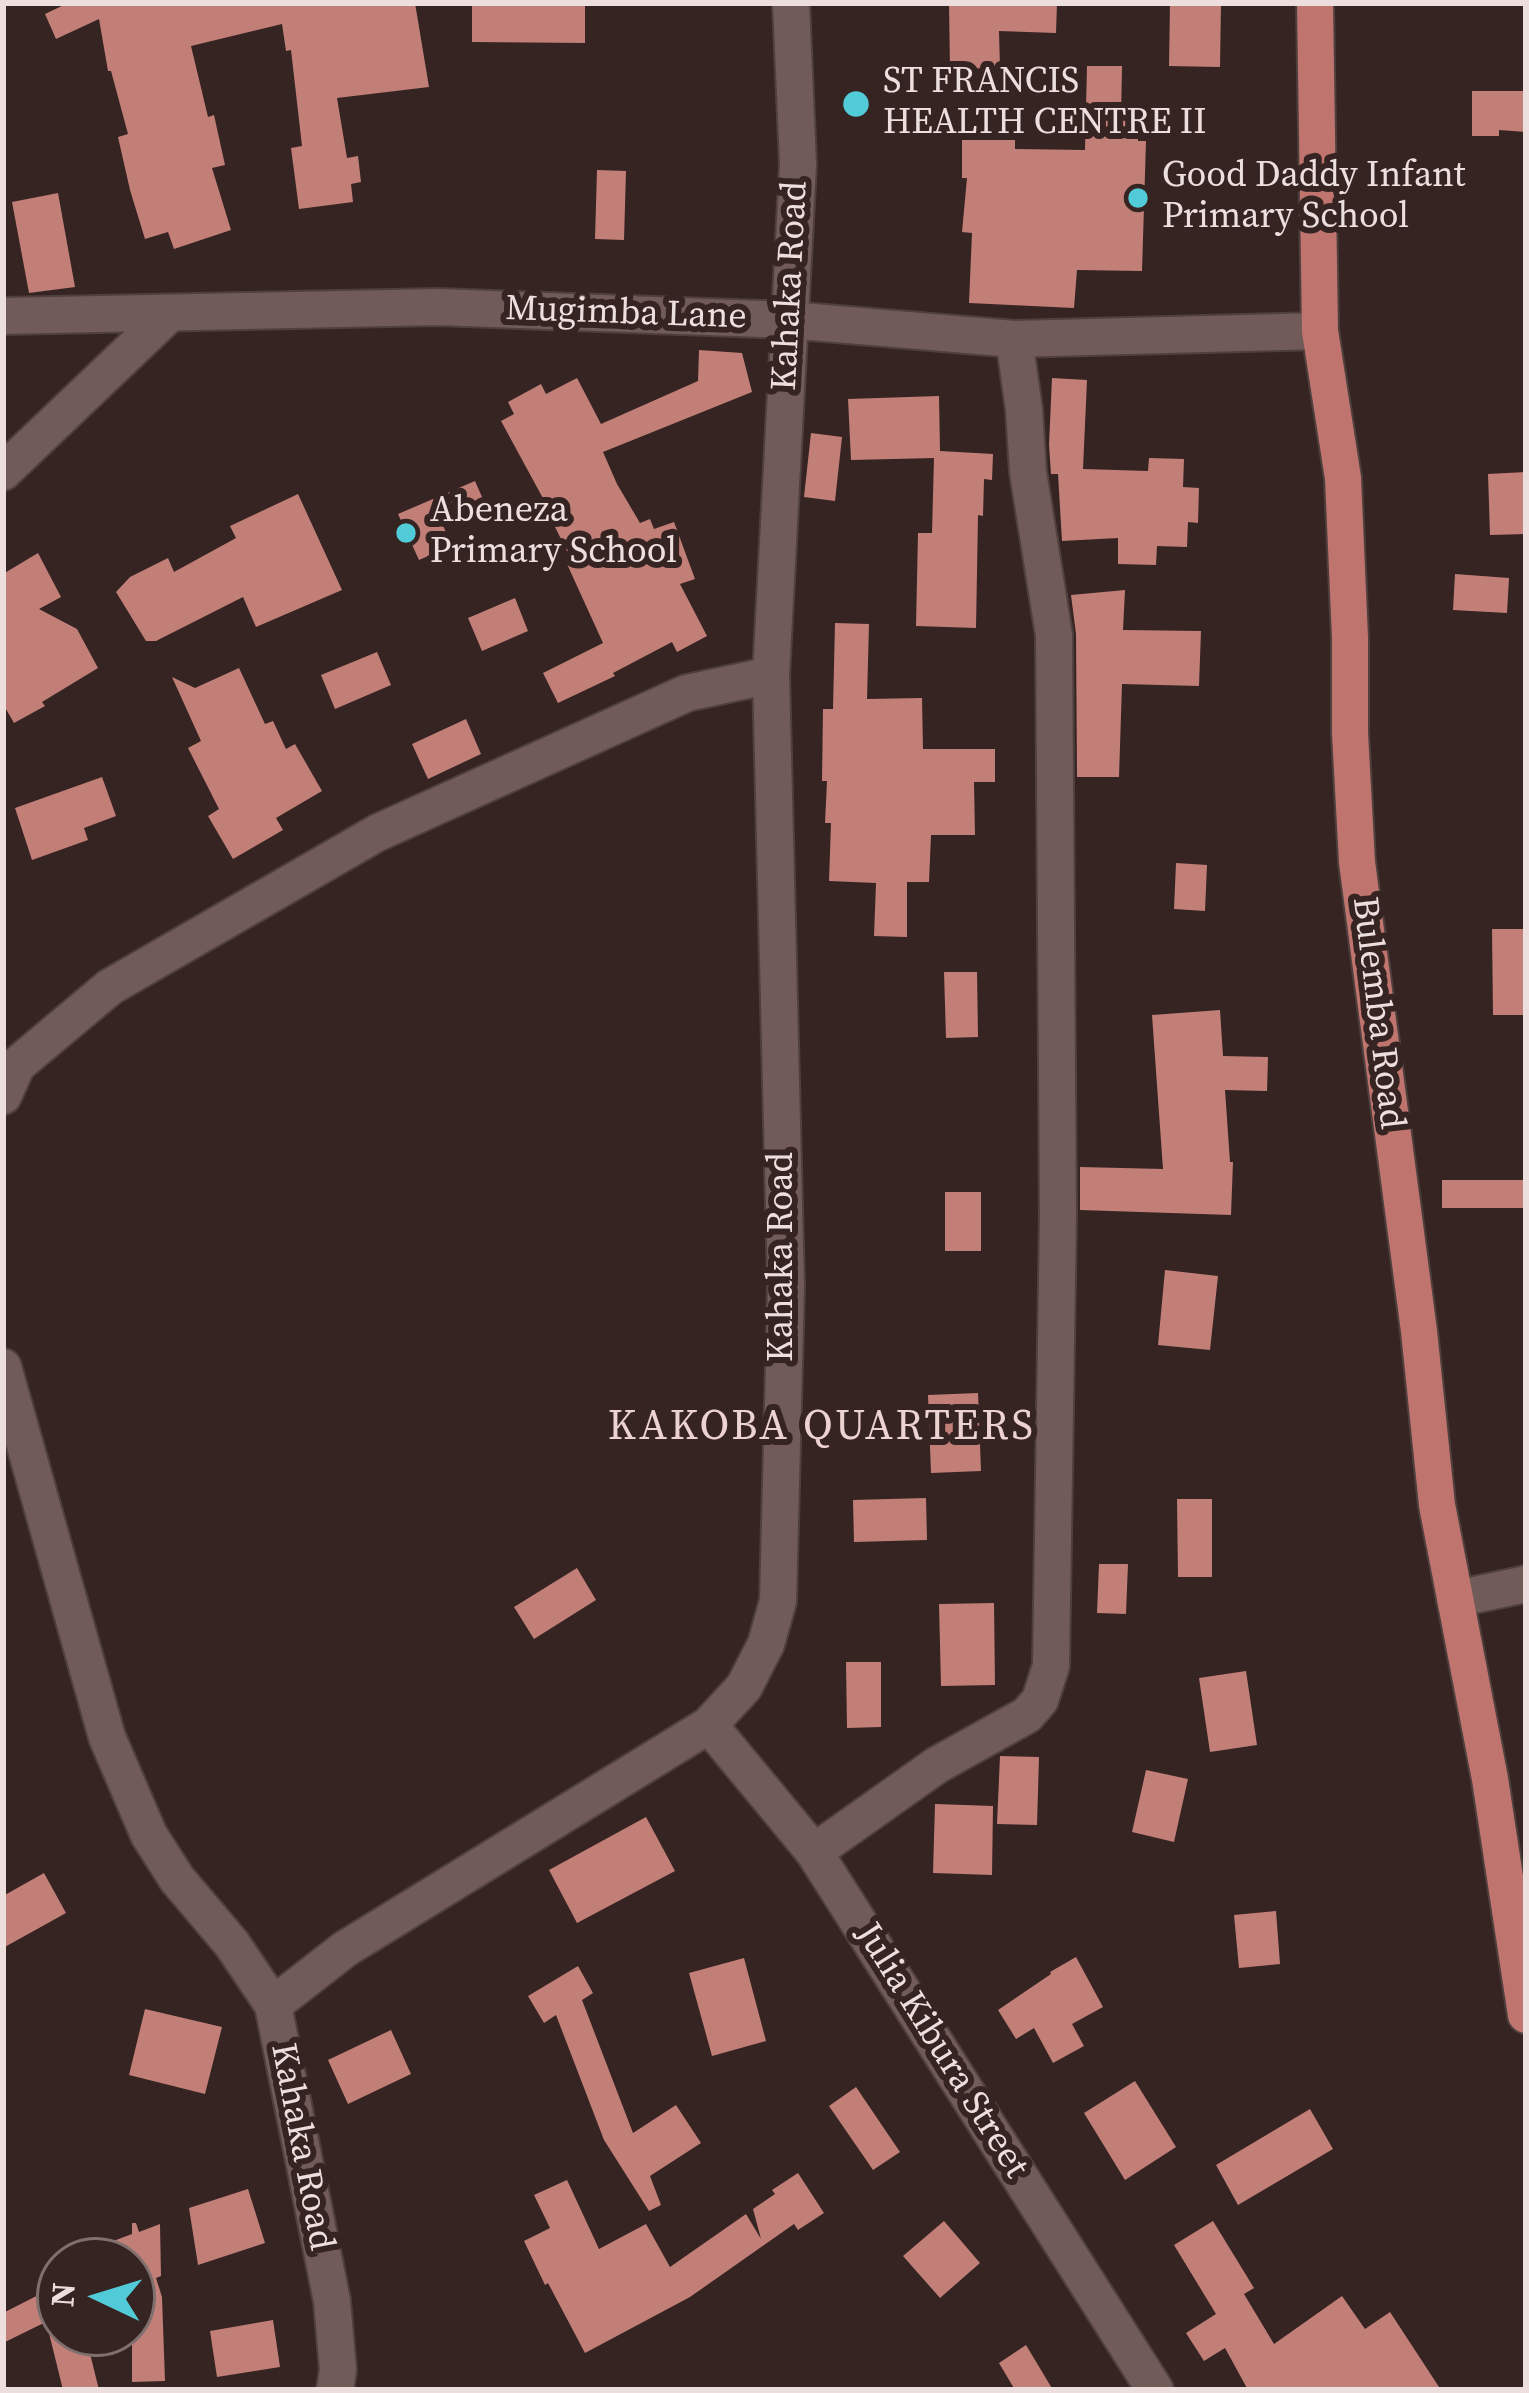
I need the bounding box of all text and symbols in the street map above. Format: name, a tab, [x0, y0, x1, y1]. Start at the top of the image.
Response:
place label: ST FRANCIS HEALTH CENTRE II	[883, 61, 1207, 146]
marker: ST FRANCIS HEALTH CENTRE II	[840, 88, 872, 120]
place label: Good Daddy Infant Primary School	[1162, 155, 1465, 240]
street label: Kahaka Road	[764, 180, 818, 392]
marker: Good Daddy Infant Primary School	[1125, 185, 1151, 211]
street label: Mugimba Lane	[505, 288, 747, 340]
place label: Abeneza Primary School	[430, 490, 677, 575]
marker: Abeneza Primary School	[393, 520, 419, 546]
street label: Bulemba Road	[1341, 894, 1413, 1132]
street label: Kahaka Road	[761, 1152, 805, 1362]
district label: KAKOBA QUARTERS	[608, 1403, 1036, 1453]
street label: Julia Kibura Street	[845, 1916, 1037, 2186]
street label: Kahaka Road	[260, 2040, 342, 2254]
north arrow	[36, 2237, 156, 2357]
text: N	[39, 2281, 86, 2308]

